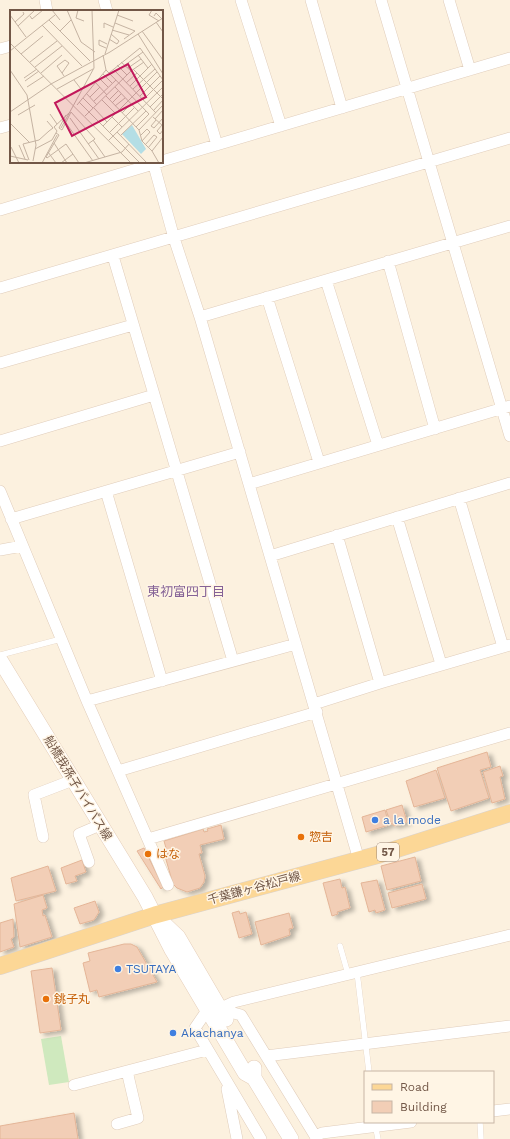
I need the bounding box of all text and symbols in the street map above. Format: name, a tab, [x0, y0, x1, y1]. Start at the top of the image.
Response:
inset map	[10, 10, 163, 163]
district label: 東初富四丁目	[147, 584, 225, 599]
street label: 船橋我孫子バイパス線	[41, 733, 115, 843]
place label: a la mode	[383, 813, 441, 827]
marker: a la mode	[370, 815, 380, 825]
place label: 惣吉	[309, 830, 333, 844]
marker: 惣吉	[296, 832, 306, 842]
road number: 57	[377, 843, 399, 861]
place label: はな	[156, 847, 180, 861]
marker: はな	[143, 849, 153, 859]
street label: 千葉鎌ヶ谷松戸線	[206, 869, 302, 907]
place label: TSUTAYA	[126, 962, 176, 976]
marker: TSUTAYA	[113, 964, 123, 974]
place label: 銚子丸	[54, 992, 90, 1006]
marker: 銚子丸	[41, 994, 51, 1004]
place label: Akachanya	[181, 1026, 244, 1040]
marker: Akachanya	[168, 1028, 178, 1038]
legend	[364, 1071, 494, 1123]
text: Road	[400, 1080, 429, 1094]
text: Building	[400, 1100, 447, 1114]

